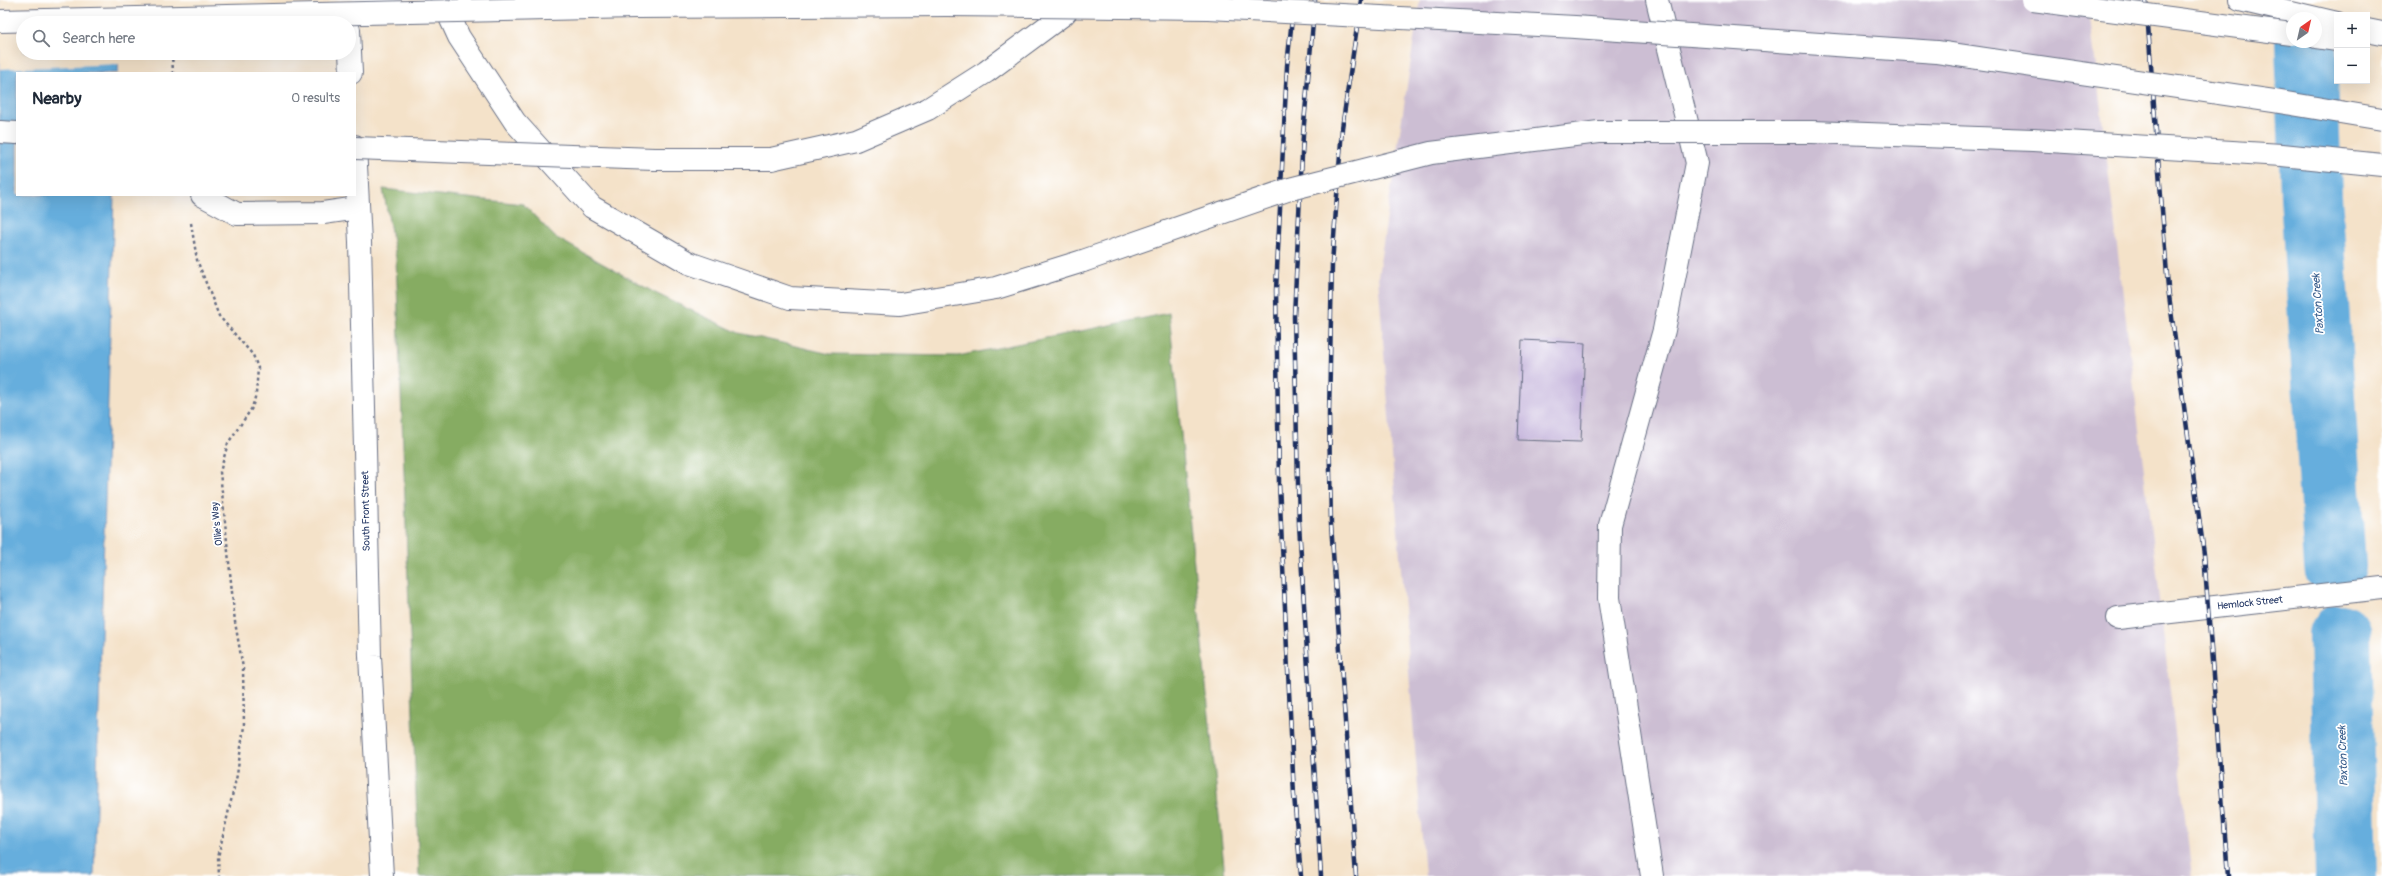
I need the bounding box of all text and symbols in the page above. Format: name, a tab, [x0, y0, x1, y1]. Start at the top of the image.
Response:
north arrow	[2286, 12, 2322, 48]
map controls	[2334, 12, 2370, 84]
button: +	[2334, 12, 2370, 48]
search box	[16, 16, 356, 60]
icon: search	[30, 27, 52, 49]
text: Search here	[62, 29, 135, 48]
button: −	[2334, 48, 2370, 84]
text: Nearby	[32, 88, 81, 109]
text: 0 results	[291, 90, 340, 106]
water label: Paxton Creek	[2309, 272, 2327, 335]
street label: South Front Street	[359, 470, 373, 551]
street label: Ollie's Way	[209, 501, 225, 546]
street label: Hemlock Street	[2217, 593, 2284, 612]
water label: Paxton Creek	[2335, 724, 2351, 787]

